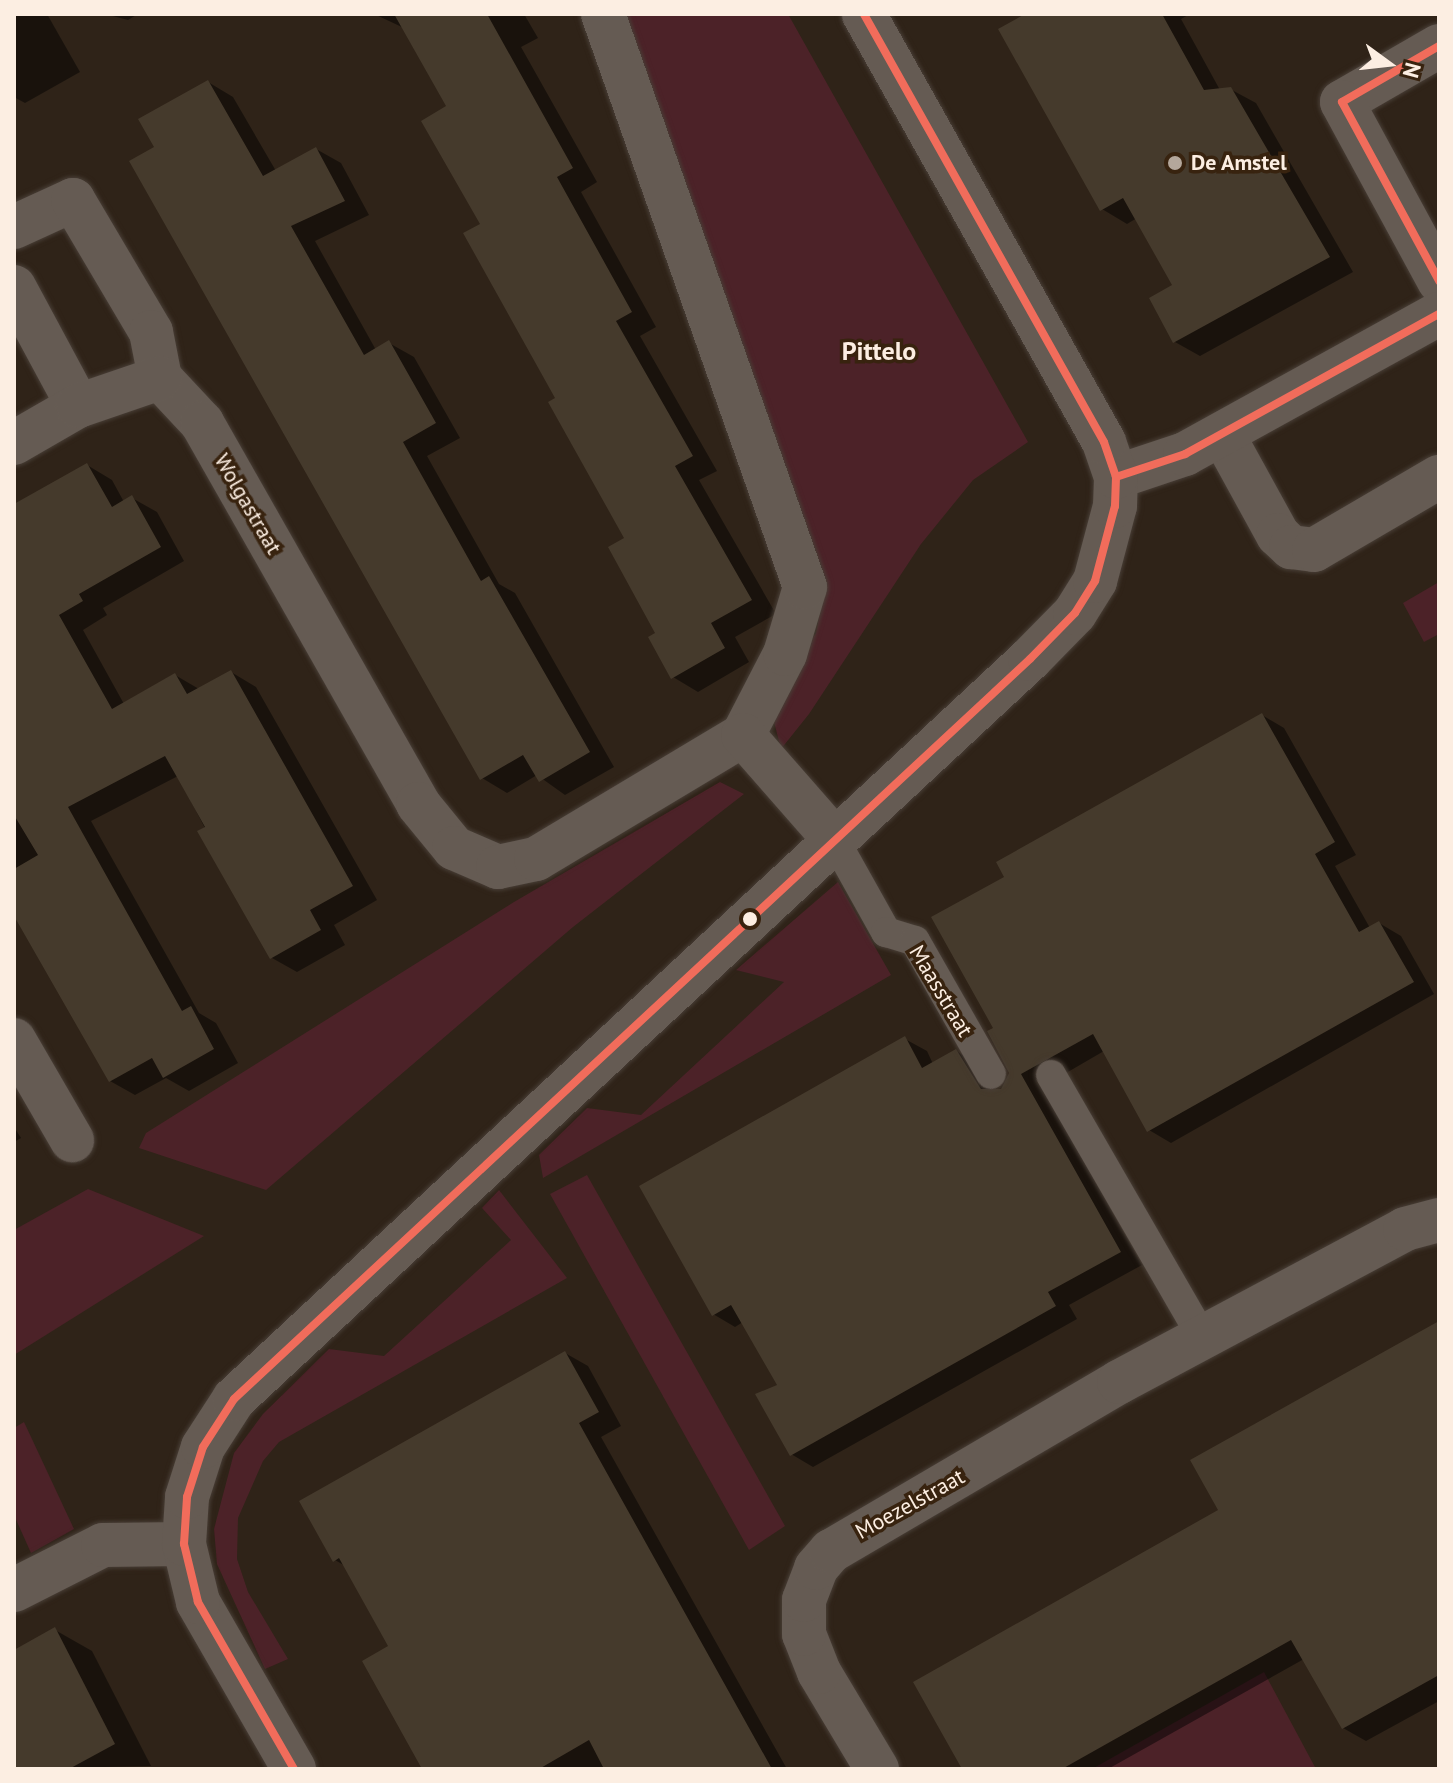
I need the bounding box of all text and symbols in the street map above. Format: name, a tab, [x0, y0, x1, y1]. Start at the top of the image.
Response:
north arrow	[1349, 24, 1429, 104]
text: N	[1397, 60, 1428, 81]
place label: De Amstel	[1191, 150, 1287, 176]
marker: De Amstel	[1166, 154, 1184, 172]
district label: Pittelo	[842, 335, 916, 367]
street label: Wolgastraat	[209, 449, 287, 559]
unlabelled marker	[742, 911, 758, 927]
street label: Maasstraat	[903, 940, 979, 1042]
street label: Moezelstraat	[851, 1463, 969, 1545]

